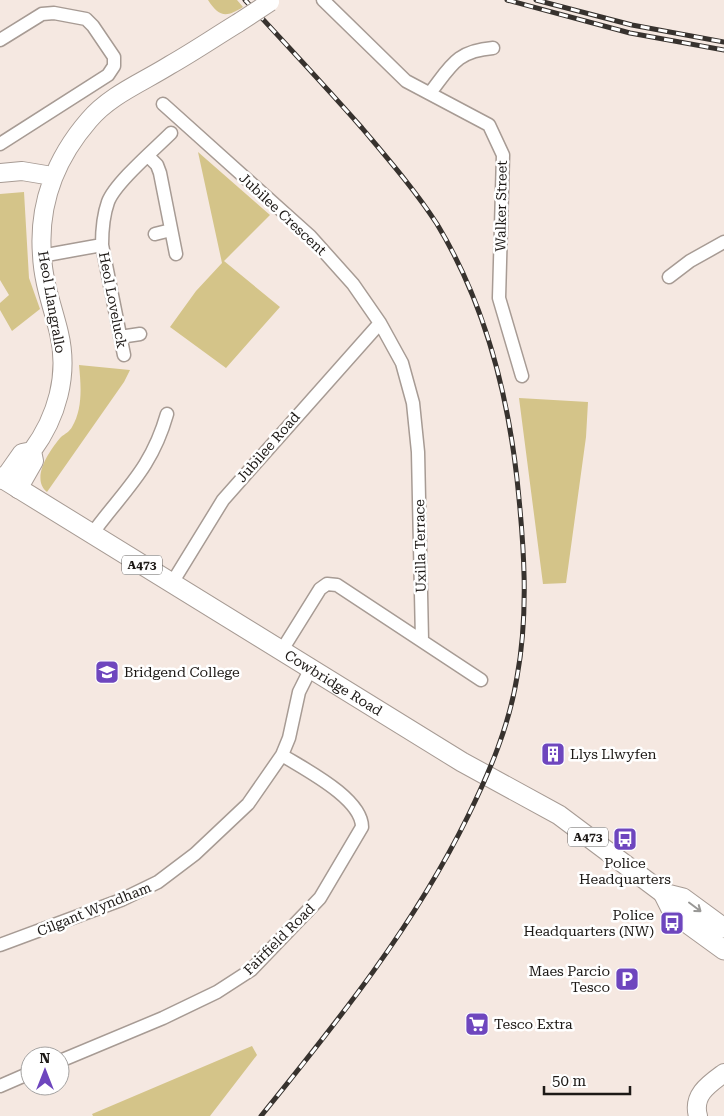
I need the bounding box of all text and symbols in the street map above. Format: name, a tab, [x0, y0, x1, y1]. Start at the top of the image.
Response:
street label: Walker Street	[492, 160, 510, 252]
street label: Jubilee Crescent	[236, 170, 330, 258]
street label: Heol Llangrallo	[35, 250, 69, 354]
street label: Heol Loveluck	[96, 250, 130, 350]
street label: Jubilee Road	[233, 409, 303, 485]
street label: Uxilla Terrace	[411, 499, 429, 593]
road number: A473	[122, 556, 162, 574]
street label: Cowbridge Road	[282, 647, 385, 719]
school or university icon: Bridgend College	[94, 659, 120, 685]
place label: Bridgend College	[124, 664, 240, 680]
building icon: Llys Llwyfen	[540, 741, 566, 767]
place label: Llys Llwyfen	[570, 746, 657, 762]
bus stop icon: Police Headquarters	[612, 826, 638, 852]
road number: A473	[568, 828, 608, 846]
place label: Police Headquarters	[579, 855, 671, 887]
street label: Cilgant Wyndham	[35, 879, 154, 939]
street label: Fairfield Road	[240, 900, 318, 978]
one-way arrow	[688, 902, 702, 912]
place label: Police Headquarters (NW)	[523, 907, 654, 939]
bus stop icon: Police Headquarters (NW)	[659, 910, 685, 936]
place label: Maes Parcio Tesco	[529, 963, 610, 995]
parking icon: Maes Parcio Tesco	[614, 966, 640, 992]
supermarket icon: Tesco Extra	[464, 1011, 490, 1037]
place label: Tesco Extra	[494, 1016, 573, 1032]
north arrow	[20, 1046, 70, 1096]
text: N	[40, 1050, 51, 1066]
scale bar	[544, 1064, 630, 1096]
text: 50 m	[552, 1072, 587, 1090]

